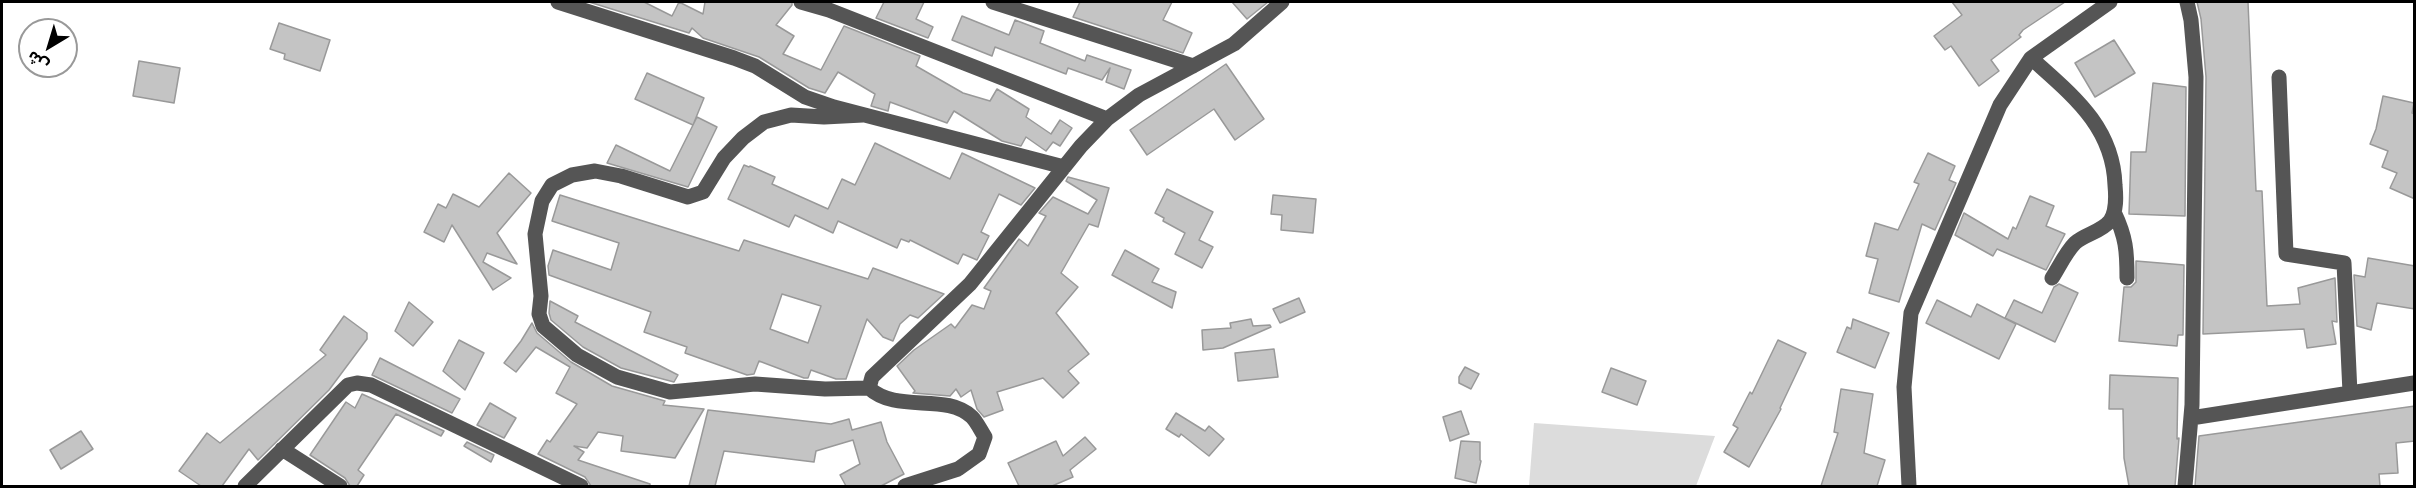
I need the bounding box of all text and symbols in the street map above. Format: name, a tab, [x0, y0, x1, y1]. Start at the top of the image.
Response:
north arrow	[18, 18, 78, 78]
text: ش	[23, 47, 52, 75]

